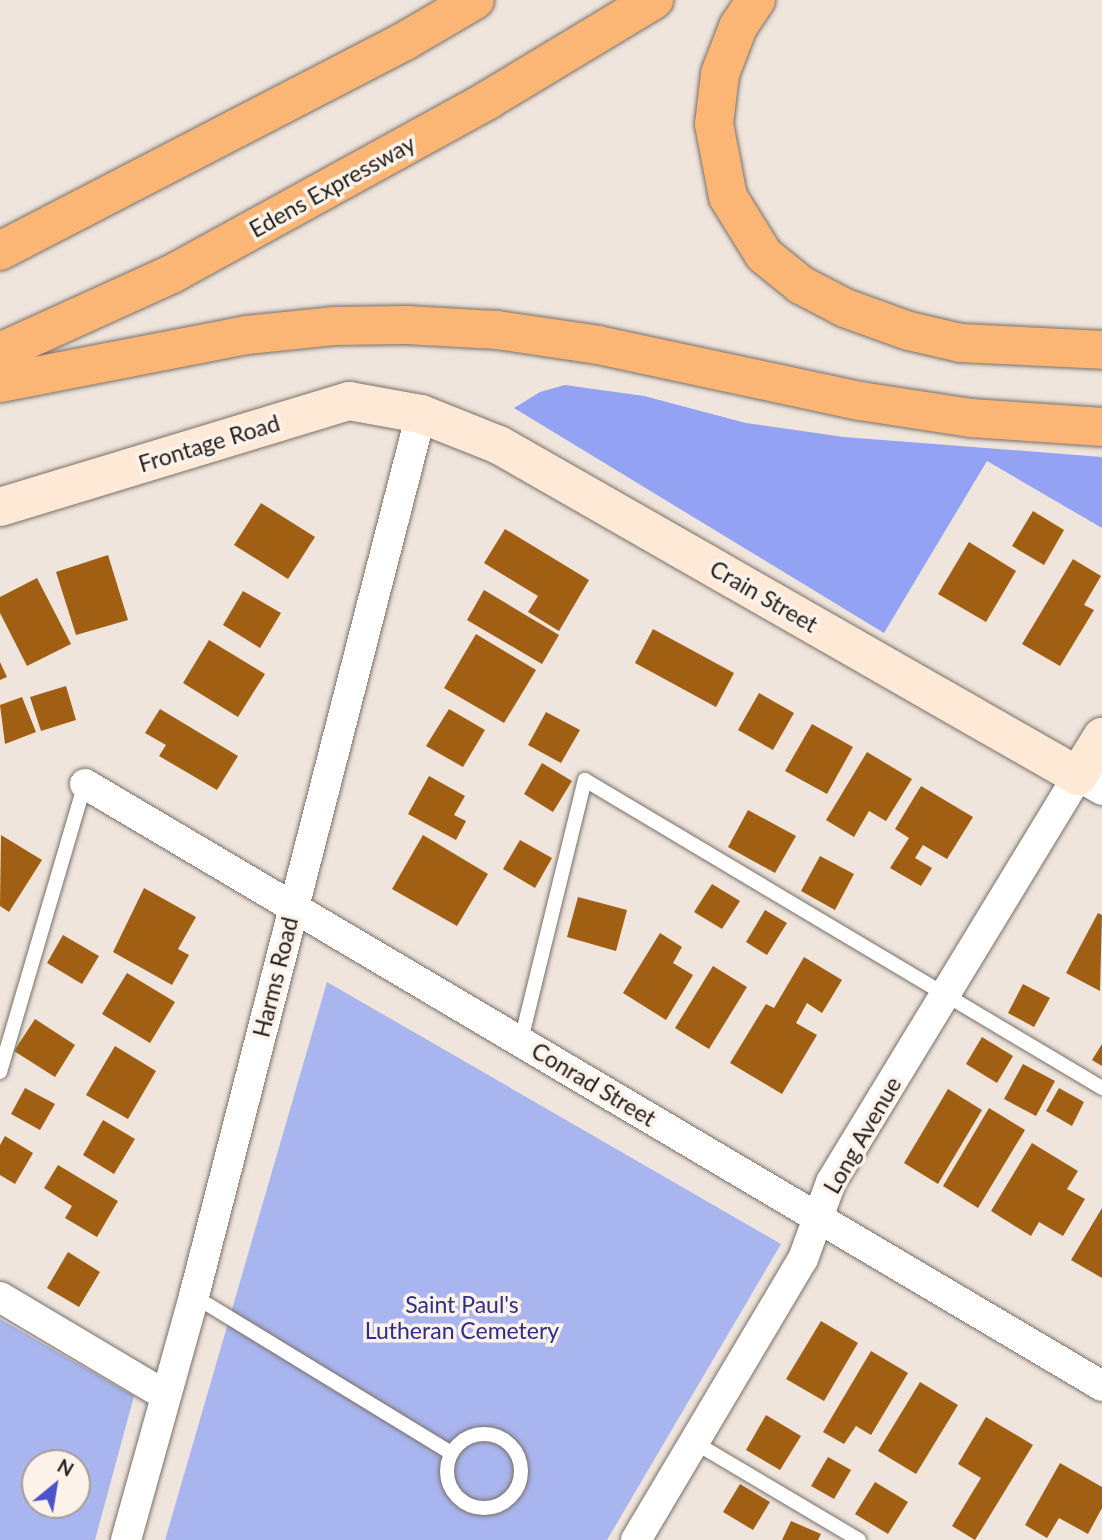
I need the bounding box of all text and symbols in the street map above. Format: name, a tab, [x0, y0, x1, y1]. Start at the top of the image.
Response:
street label: Edens Expressway	[244, 129, 420, 243]
street label: Frontage Road	[135, 408, 283, 478]
street label: Crain Street	[705, 554, 823, 638]
street label: Harms Road	[247, 914, 303, 1040]
street label: Conrad Street	[527, 1036, 661, 1132]
street label: Long Avenue	[817, 1071, 907, 1199]
park label: Saint Paul's Lutheran Cemetery	[365, 1290, 559, 1344]
north arrow	[21, 1449, 91, 1519]
text: N	[54, 1453, 78, 1481]

